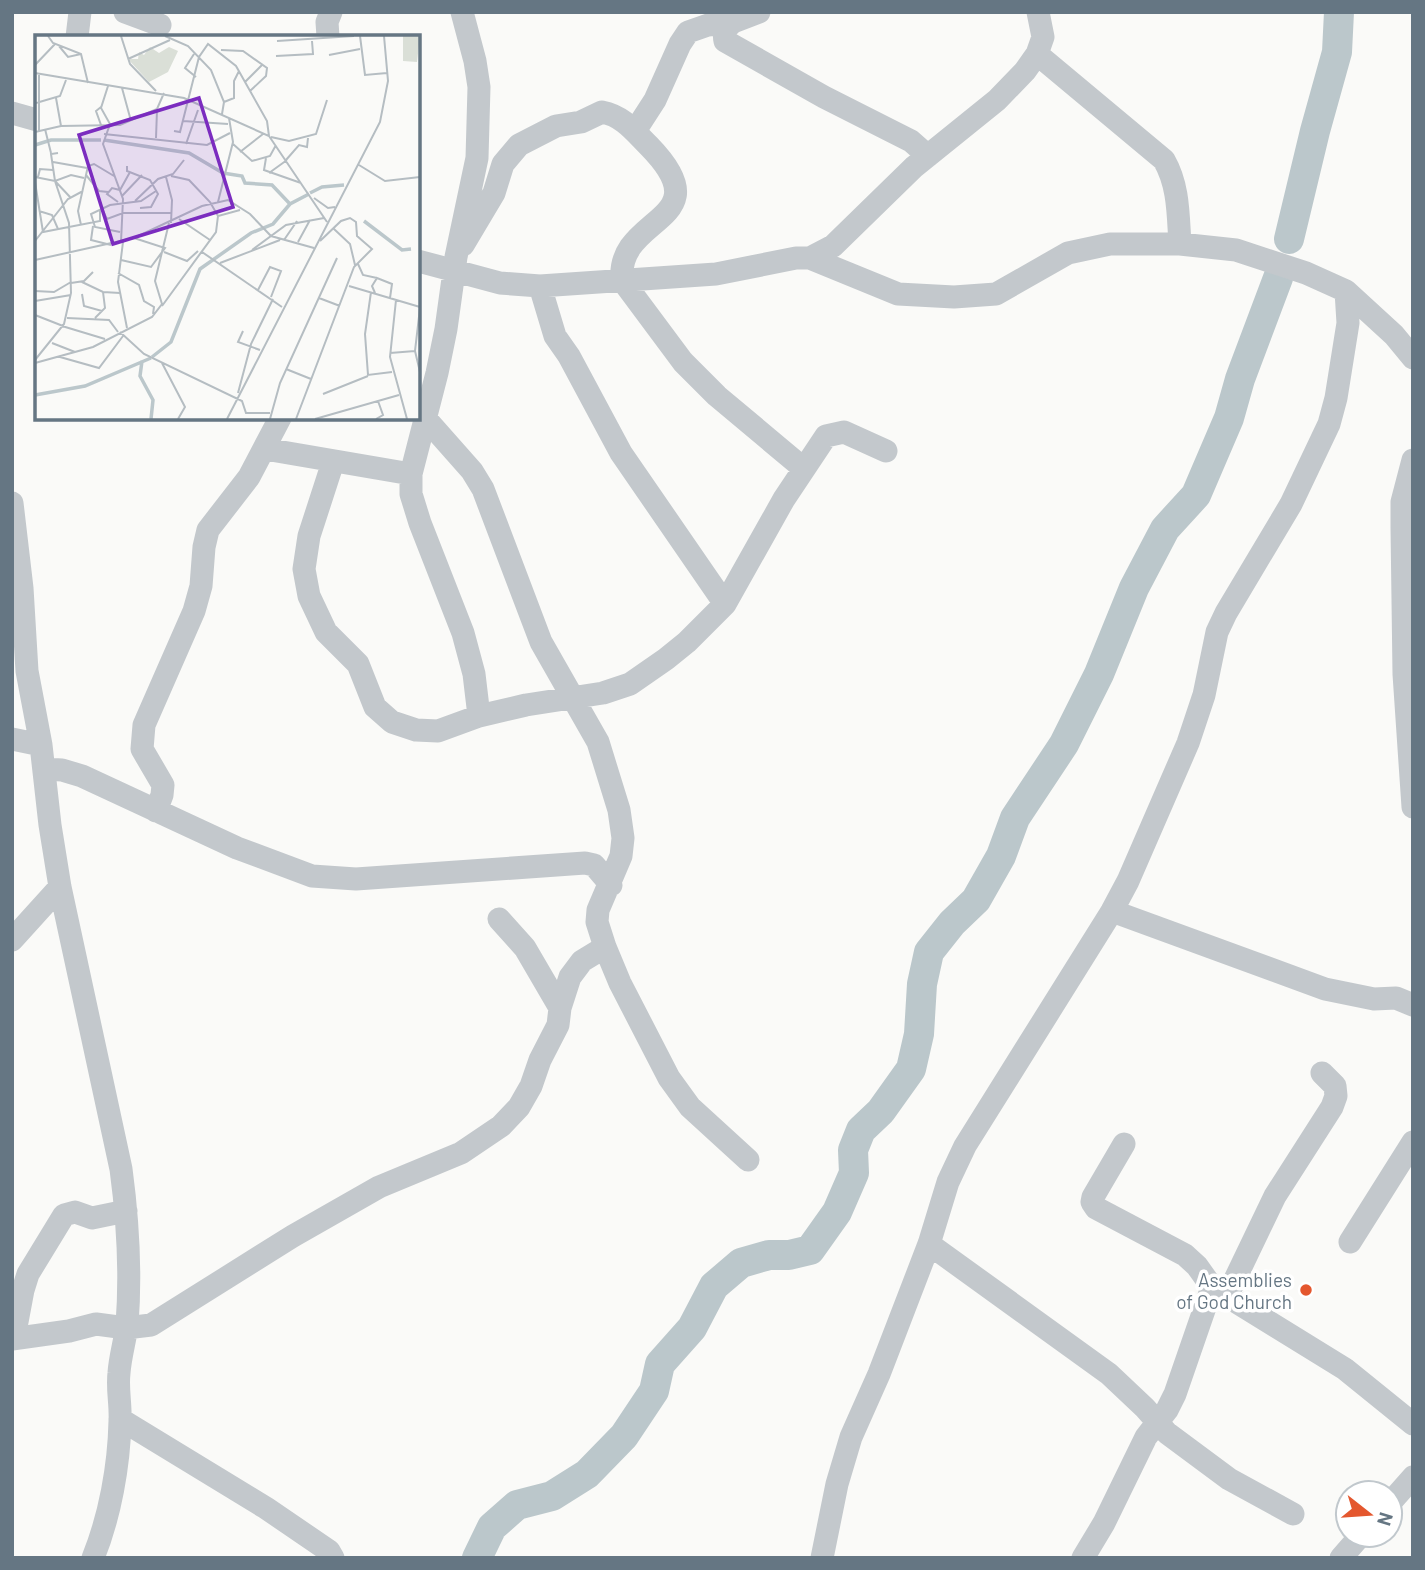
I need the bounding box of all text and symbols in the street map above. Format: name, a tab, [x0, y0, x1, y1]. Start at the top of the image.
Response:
inset map	[35, 35, 420, 420]
place label: Assemblies of God Church	[1176, 1268, 1292, 1313]
marker: Assemblies of God Church	[1298, 1282, 1314, 1298]
north arrow	[1334, 1479, 1404, 1549]
text: N	[1373, 1510, 1399, 1529]

